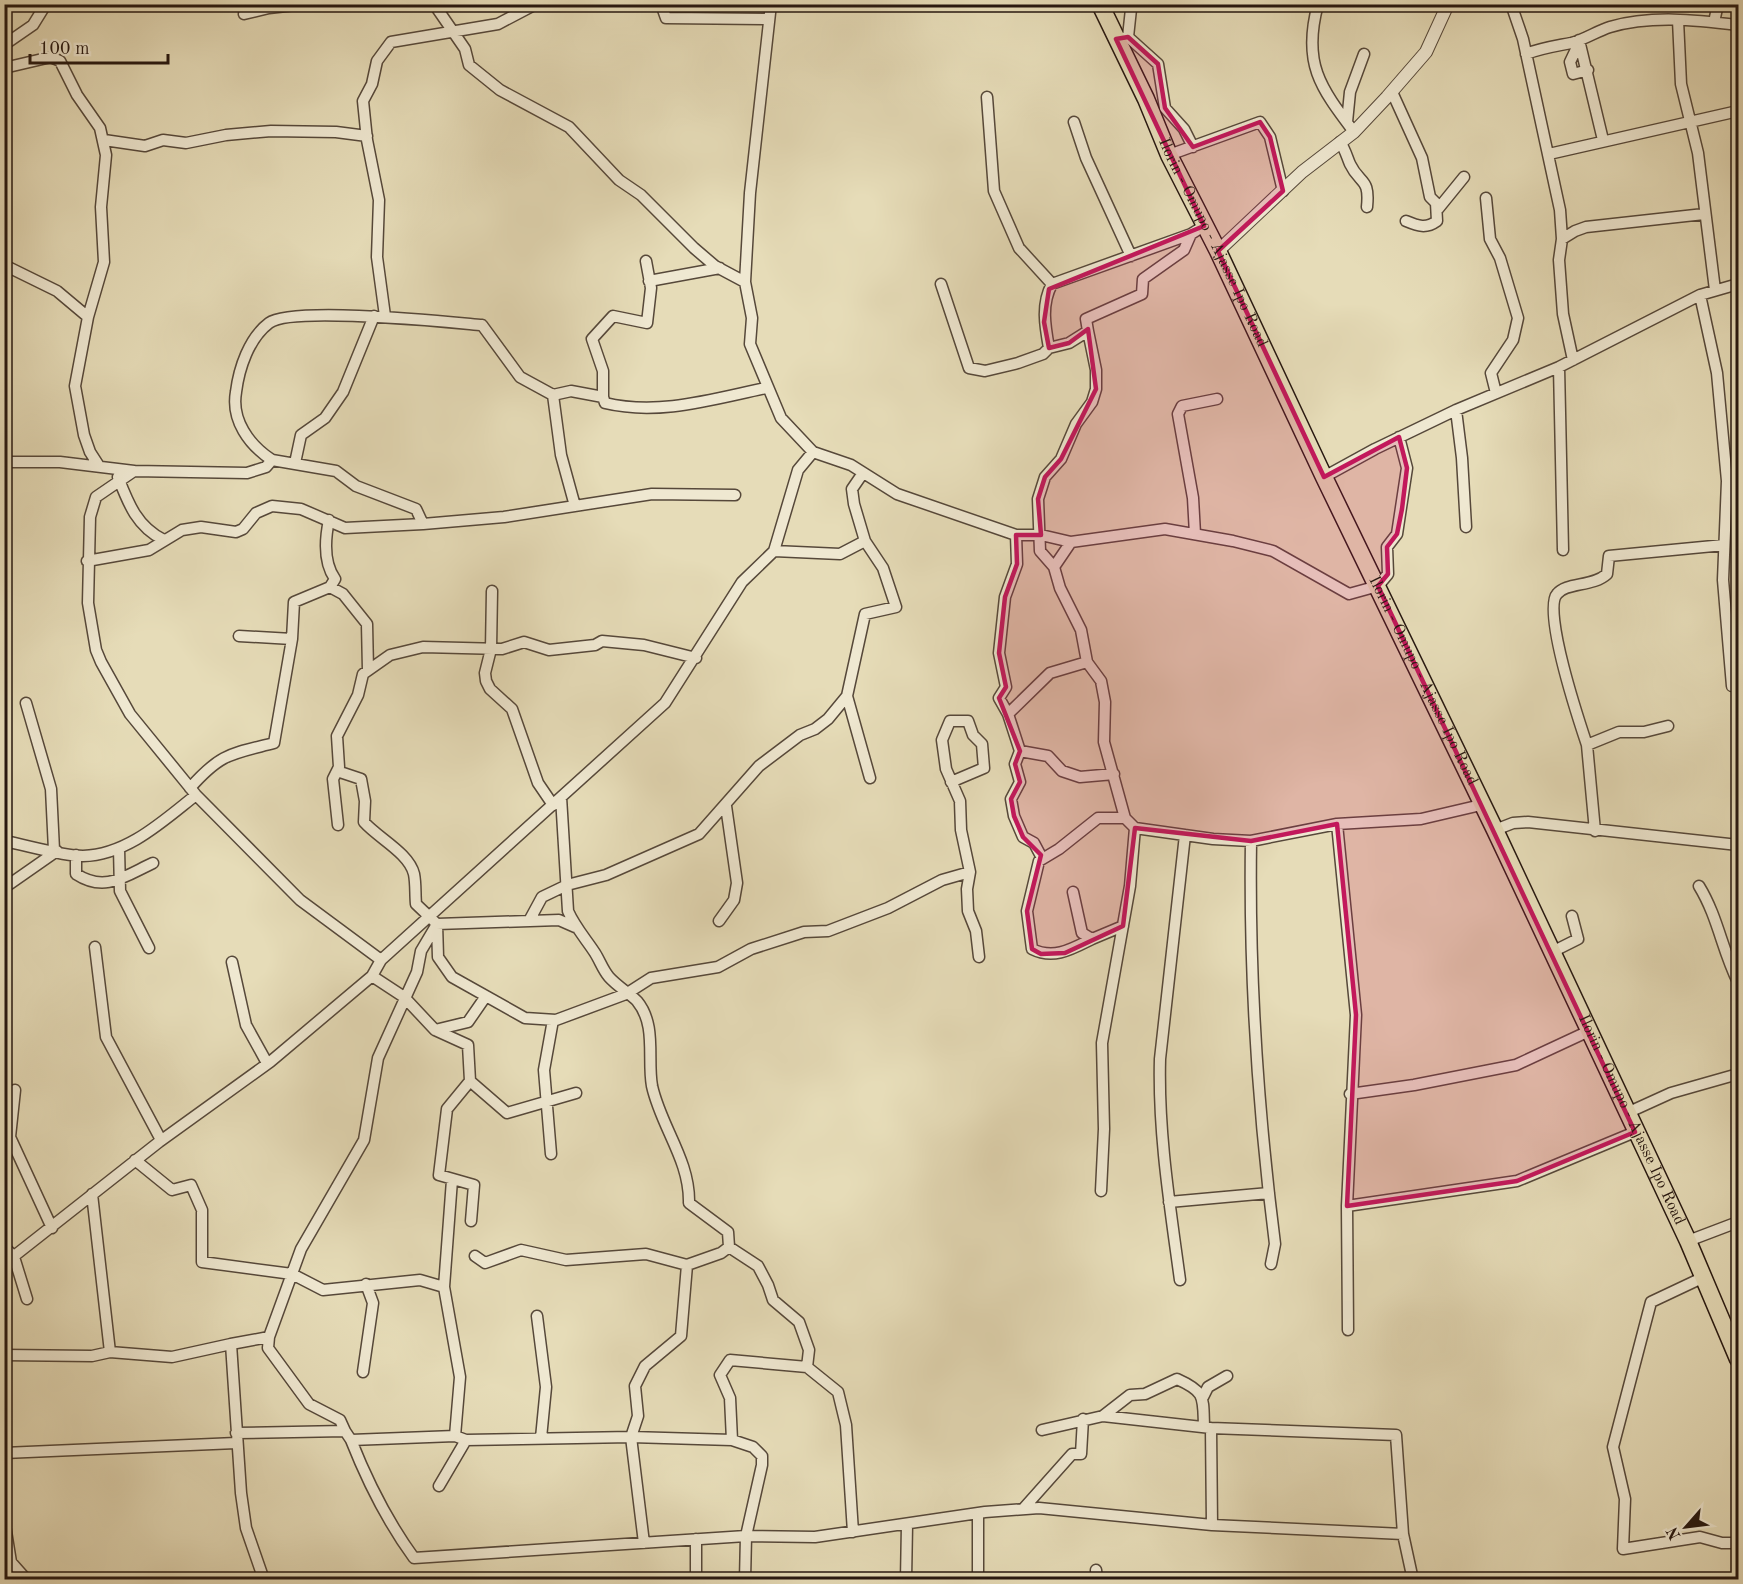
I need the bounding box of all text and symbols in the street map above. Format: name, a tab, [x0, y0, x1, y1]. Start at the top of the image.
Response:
scale bar	[30, 27, 168, 65]
text: 100 m	[39, 40, 90, 58]
street label: Ilorin - Omupo - Ajasse Ipo Road	[1155, 136, 1270, 350]
street label: Ilorin - Omupo - Ajasse Ipo Road	[1365, 574, 1480, 788]
street label: Ilorin - Omupo - Ajasse Ipo Road	[1575, 1012, 1687, 1228]
north arrow	[1656, 1497, 1716, 1557]
text: N	[1664, 1523, 1684, 1542]

